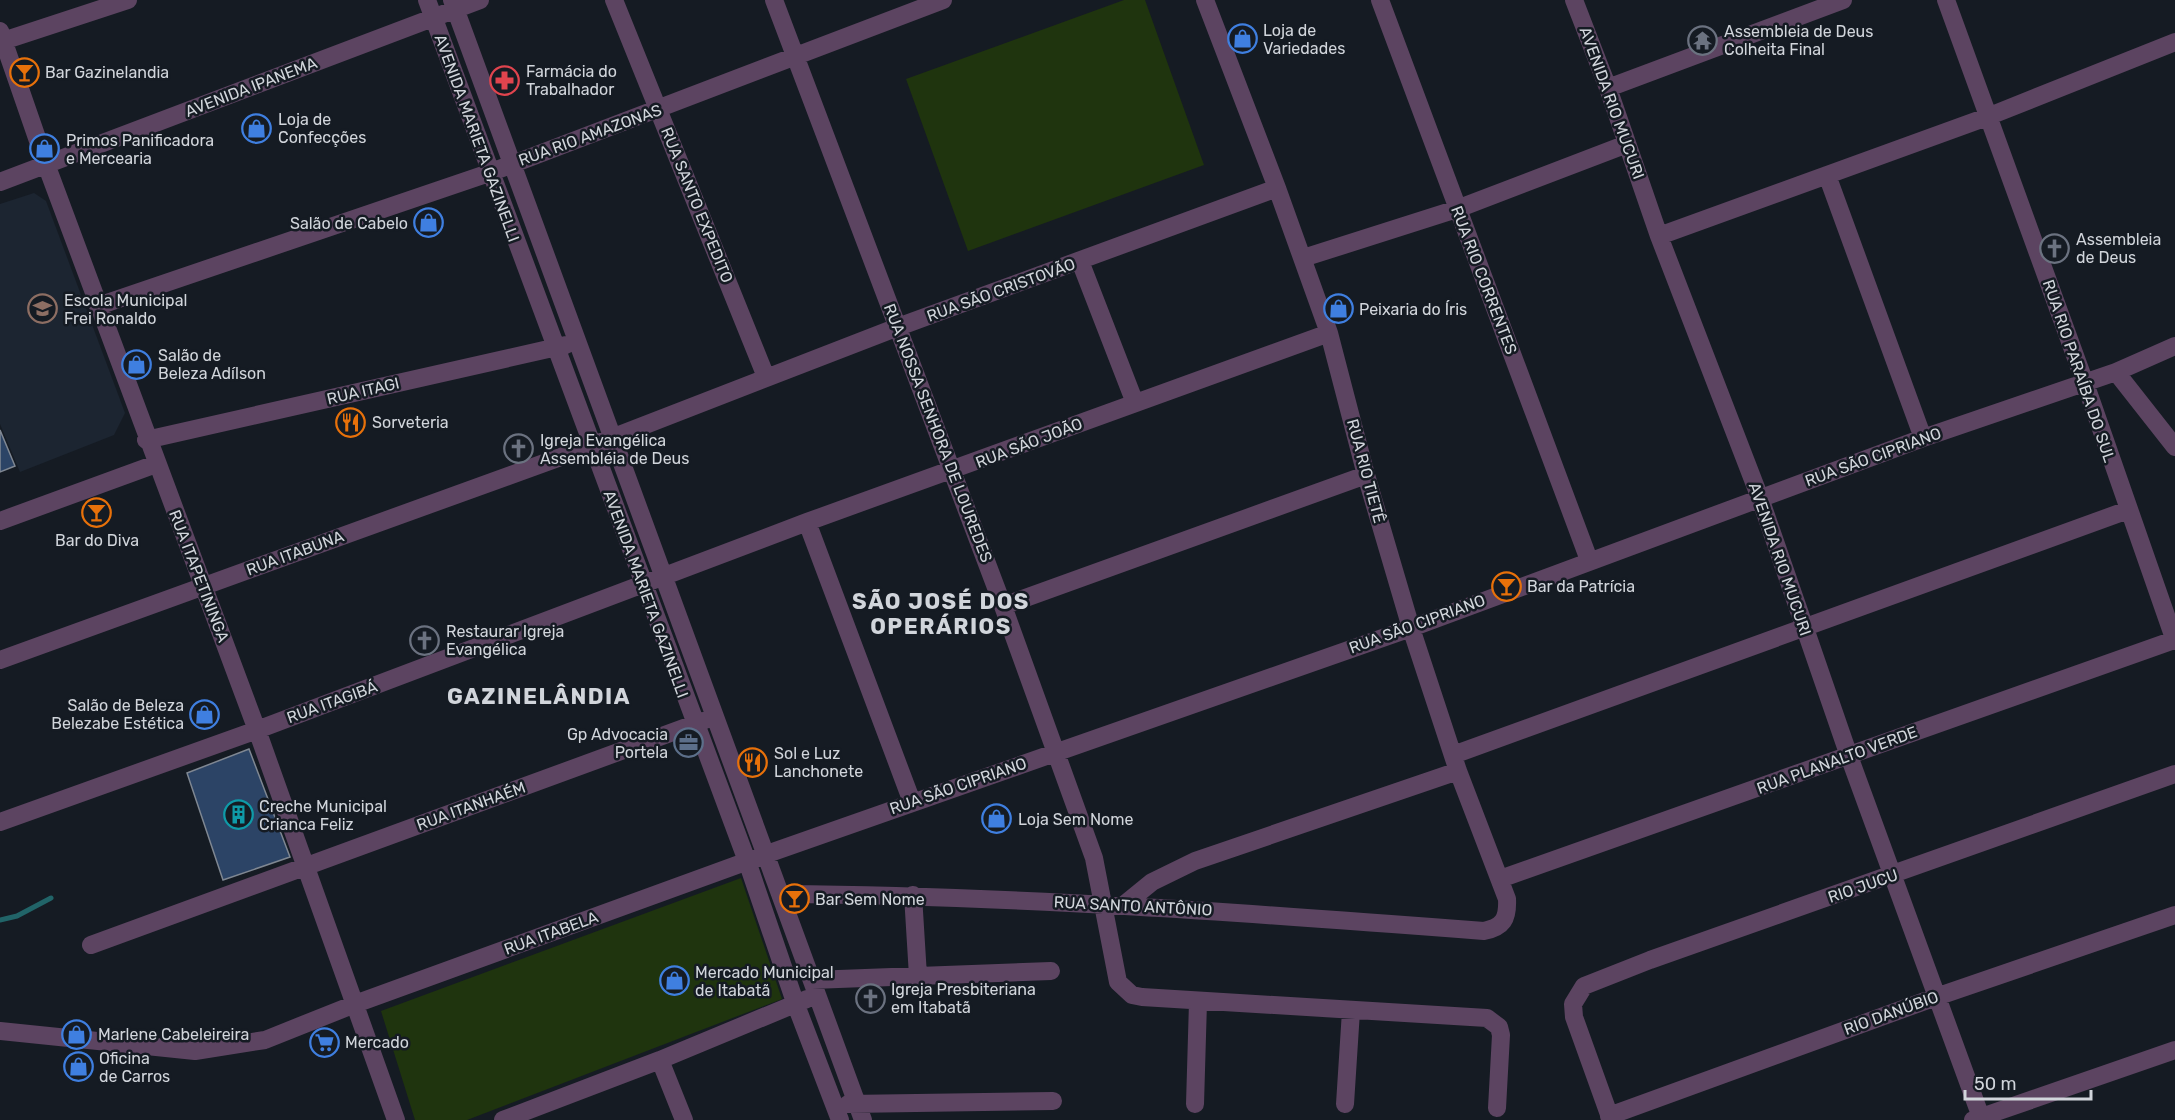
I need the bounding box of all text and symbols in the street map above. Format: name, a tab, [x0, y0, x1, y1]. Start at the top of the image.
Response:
place label: Loja de Variedades	[1263, 21, 1345, 58]
place label: Assembleia de Deus Colheita Final	[1724, 22, 1873, 59]
shop icon: Loja de Variedades	[1226, 23, 1258, 55]
street label: AVENIDA RIO MUCURI	[1576, 24, 1648, 182]
temple icon: Assembleia de Deus Colheita Final	[1687, 24, 1719, 56]
street label: AVENIDA MARIETA GAZINELLI	[431, 32, 523, 244]
street label: AVENIDA IPANEMA	[182, 53, 320, 121]
bar icon: Bar Gazinelandia	[8, 56, 40, 88]
place label: Farmácia do Trabalhador	[526, 62, 617, 99]
place label: Bar Gazinelandia	[45, 63, 169, 82]
pharmacy icon: Farmácia do Trabalhador	[489, 64, 521, 96]
street label: RUA RIO AMAZONAS	[516, 100, 664, 170]
place label: Loja de Confecções	[278, 110, 366, 147]
shop icon: Loja de Confecções	[241, 112, 273, 144]
street label: RUA SANTO EXPEDITO	[657, 124, 737, 286]
place label: Primos Panificadora e Mercearia	[66, 131, 214, 168]
shop icon: Primos Panificadora e Mercearia	[29, 133, 61, 165]
street label: RUA RIO CORRENTES	[1447, 203, 1521, 357]
shop icon: Salão de Cabelo	[413, 207, 445, 239]
place label: Salão de Cabelo	[290, 214, 408, 233]
place label: Assembleia de Deus	[2076, 230, 2161, 267]
church icon: Assembleia de Deus	[2039, 232, 2071, 264]
street label: RUA SÃO CRISTOVÃO	[924, 254, 1078, 326]
street label: RUA RIO PARAÍBA DO SUL	[2039, 277, 2119, 465]
place label: Escola Municipal Frei Ronaldo	[64, 291, 187, 328]
school or university icon: Escola Municipal Frei Ronaldo	[27, 293, 59, 325]
shop icon: Peixaria do Íris	[1322, 293, 1354, 325]
place label: Peixaria do Íris	[1359, 300, 1467, 319]
street label: RUA NOSSA SENHORA DE LOUREDES	[880, 301, 996, 565]
place label: Salão de Beleza Adílson	[158, 346, 266, 383]
shop icon: Salão de Beleza Adílson	[121, 348, 153, 380]
street label: RUA ITAGI	[325, 373, 401, 409]
restaurant icon: Sorveteria	[335, 406, 367, 438]
place label: Sorveteria	[372, 413, 449, 432]
street label: RUA SÃO JOÃO	[973, 414, 1085, 472]
street label: RUA RIO TIETÊ	[1343, 417, 1389, 525]
street label: RUA SÃO CIPRIANO	[1802, 424, 1944, 490]
place label: Igreja Evangélica Assembléia de Deus	[540, 431, 689, 468]
church icon: Igreja Evangélica Assembléia de Deus	[503, 433, 535, 465]
street label: AVENIDA RIO MUCURI	[1745, 480, 1815, 638]
street label: AVENIDA MARIETA GAZINELLI	[600, 488, 692, 700]
bar icon: Bar do Diva	[81, 496, 113, 528]
street label: RUA ITAPETININGA	[165, 507, 233, 645]
street label: RUA ITABUNA	[244, 526, 347, 579]
place label: Bar do Diva	[55, 531, 139, 550]
bar icon: Bar da Patrícia	[1490, 570, 1522, 602]
place label: Bar da Patrícia	[1527, 577, 1635, 596]
district label: SÃO JOSÉ DOS OPERÁRIOS	[852, 588, 1030, 640]
street label: RUA SÃO CIPRIANO	[1346, 591, 1488, 657]
place label: Restaurar Igreja Evangélica	[446, 622, 564, 659]
church icon: Restaurar Igreja Evangélica	[409, 624, 441, 656]
street label: RUA ITAGIBÁ	[284, 677, 380, 727]
district label: GAZINELÂNDIA	[447, 683, 631, 710]
place label: Salão de Beleza Belezabe Estética	[51, 696, 184, 733]
shop icon: Salão de Beleza Belezabe Estética	[189, 698, 221, 730]
street label: RUA PLANALTO VERDE	[1754, 722, 1920, 798]
place label: Gp Advocacia Portela	[567, 725, 668, 762]
office icon: Gp Advocacia Portela	[673, 727, 705, 759]
place label: Sol e Luz Lanchonete	[774, 744, 863, 781]
restaurant icon: Sol e Luz Lanchonete	[737, 746, 769, 778]
street label: RUA SÃO CIPRIANO	[887, 754, 1029, 818]
street label: RUA ITANHAÉM	[414, 777, 528, 835]
place label: Creche Municipal Crianca Feliz	[259, 797, 387, 834]
building icon: Creche Municipal Crianca Feliz	[222, 799, 254, 831]
shop icon: Loja Sem Nome	[981, 803, 1013, 835]
place label: Loja Sem Nome	[1018, 810, 1133, 829]
street label: RIO JUCU	[1825, 865, 1901, 907]
bar icon: Bar Sem Nome	[778, 883, 810, 915]
place label: Bar Sem Nome	[815, 890, 925, 909]
street label: RUA SANTO ANTÔNIO	[1053, 891, 1213, 920]
street label: RUA ITABELA	[501, 907, 601, 959]
place label: Mercado Municipal de Itabatã	[695, 963, 834, 1000]
shop icon: Mercado Municipal de Itabatã	[658, 965, 690, 997]
place label: Igreja Presbiteriana em Itabatã	[891, 980, 1036, 1017]
church icon: Igreja Presbiteriana em Itabatã	[854, 982, 886, 1014]
street label: RIO DANÚBIO	[1841, 986, 1941, 1039]
shop icon: Marlene Cabeleireira	[61, 1018, 93, 1050]
place label: Marlene Cabeleireira	[98, 1025, 249, 1044]
supermarket icon: Mercado	[308, 1026, 340, 1058]
place label: Mercado	[345, 1033, 409, 1052]
place label: Oficina de Carros	[99, 1049, 170, 1086]
shop icon: Oficina de Carros	[62, 1051, 94, 1083]
scale bar	[1965, 1063, 2091, 1101]
text: 50 m	[1974, 1073, 2017, 1095]

